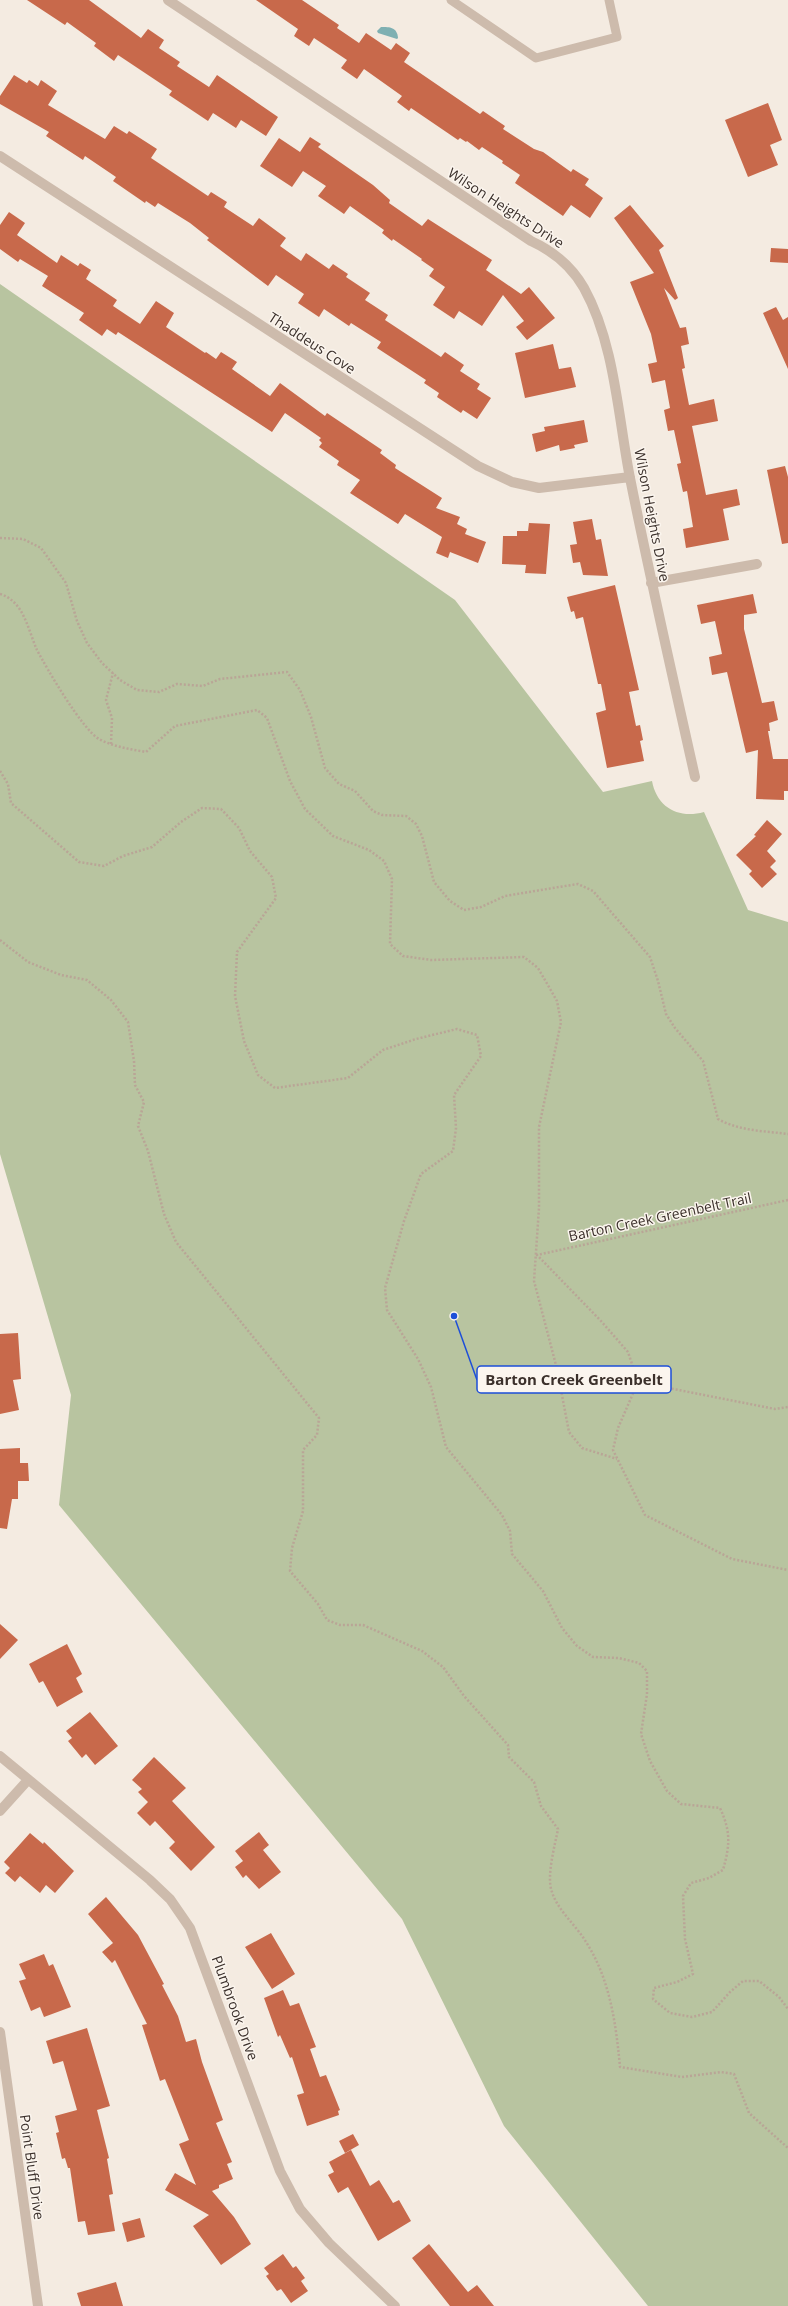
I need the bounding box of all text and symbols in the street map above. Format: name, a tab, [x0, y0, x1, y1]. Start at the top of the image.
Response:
street label: Wilson Heights Drive	[445, 163, 568, 252]
street label: Thaddeus Cove	[265, 307, 360, 378]
street label: Wilson Heights Drive	[630, 447, 675, 583]
street label: Barton Creek Greenbelt Trail	[567, 1188, 753, 1245]
callout: Barton Creek Greenbelt	[477, 1366, 671, 1393]
text: Barton Creek Greenbelt	[485, 1369, 663, 1389]
street label: Plumbrook Drive	[208, 1953, 263, 2063]
street label: Point Bluff Drive	[16, 2113, 49, 2221]

